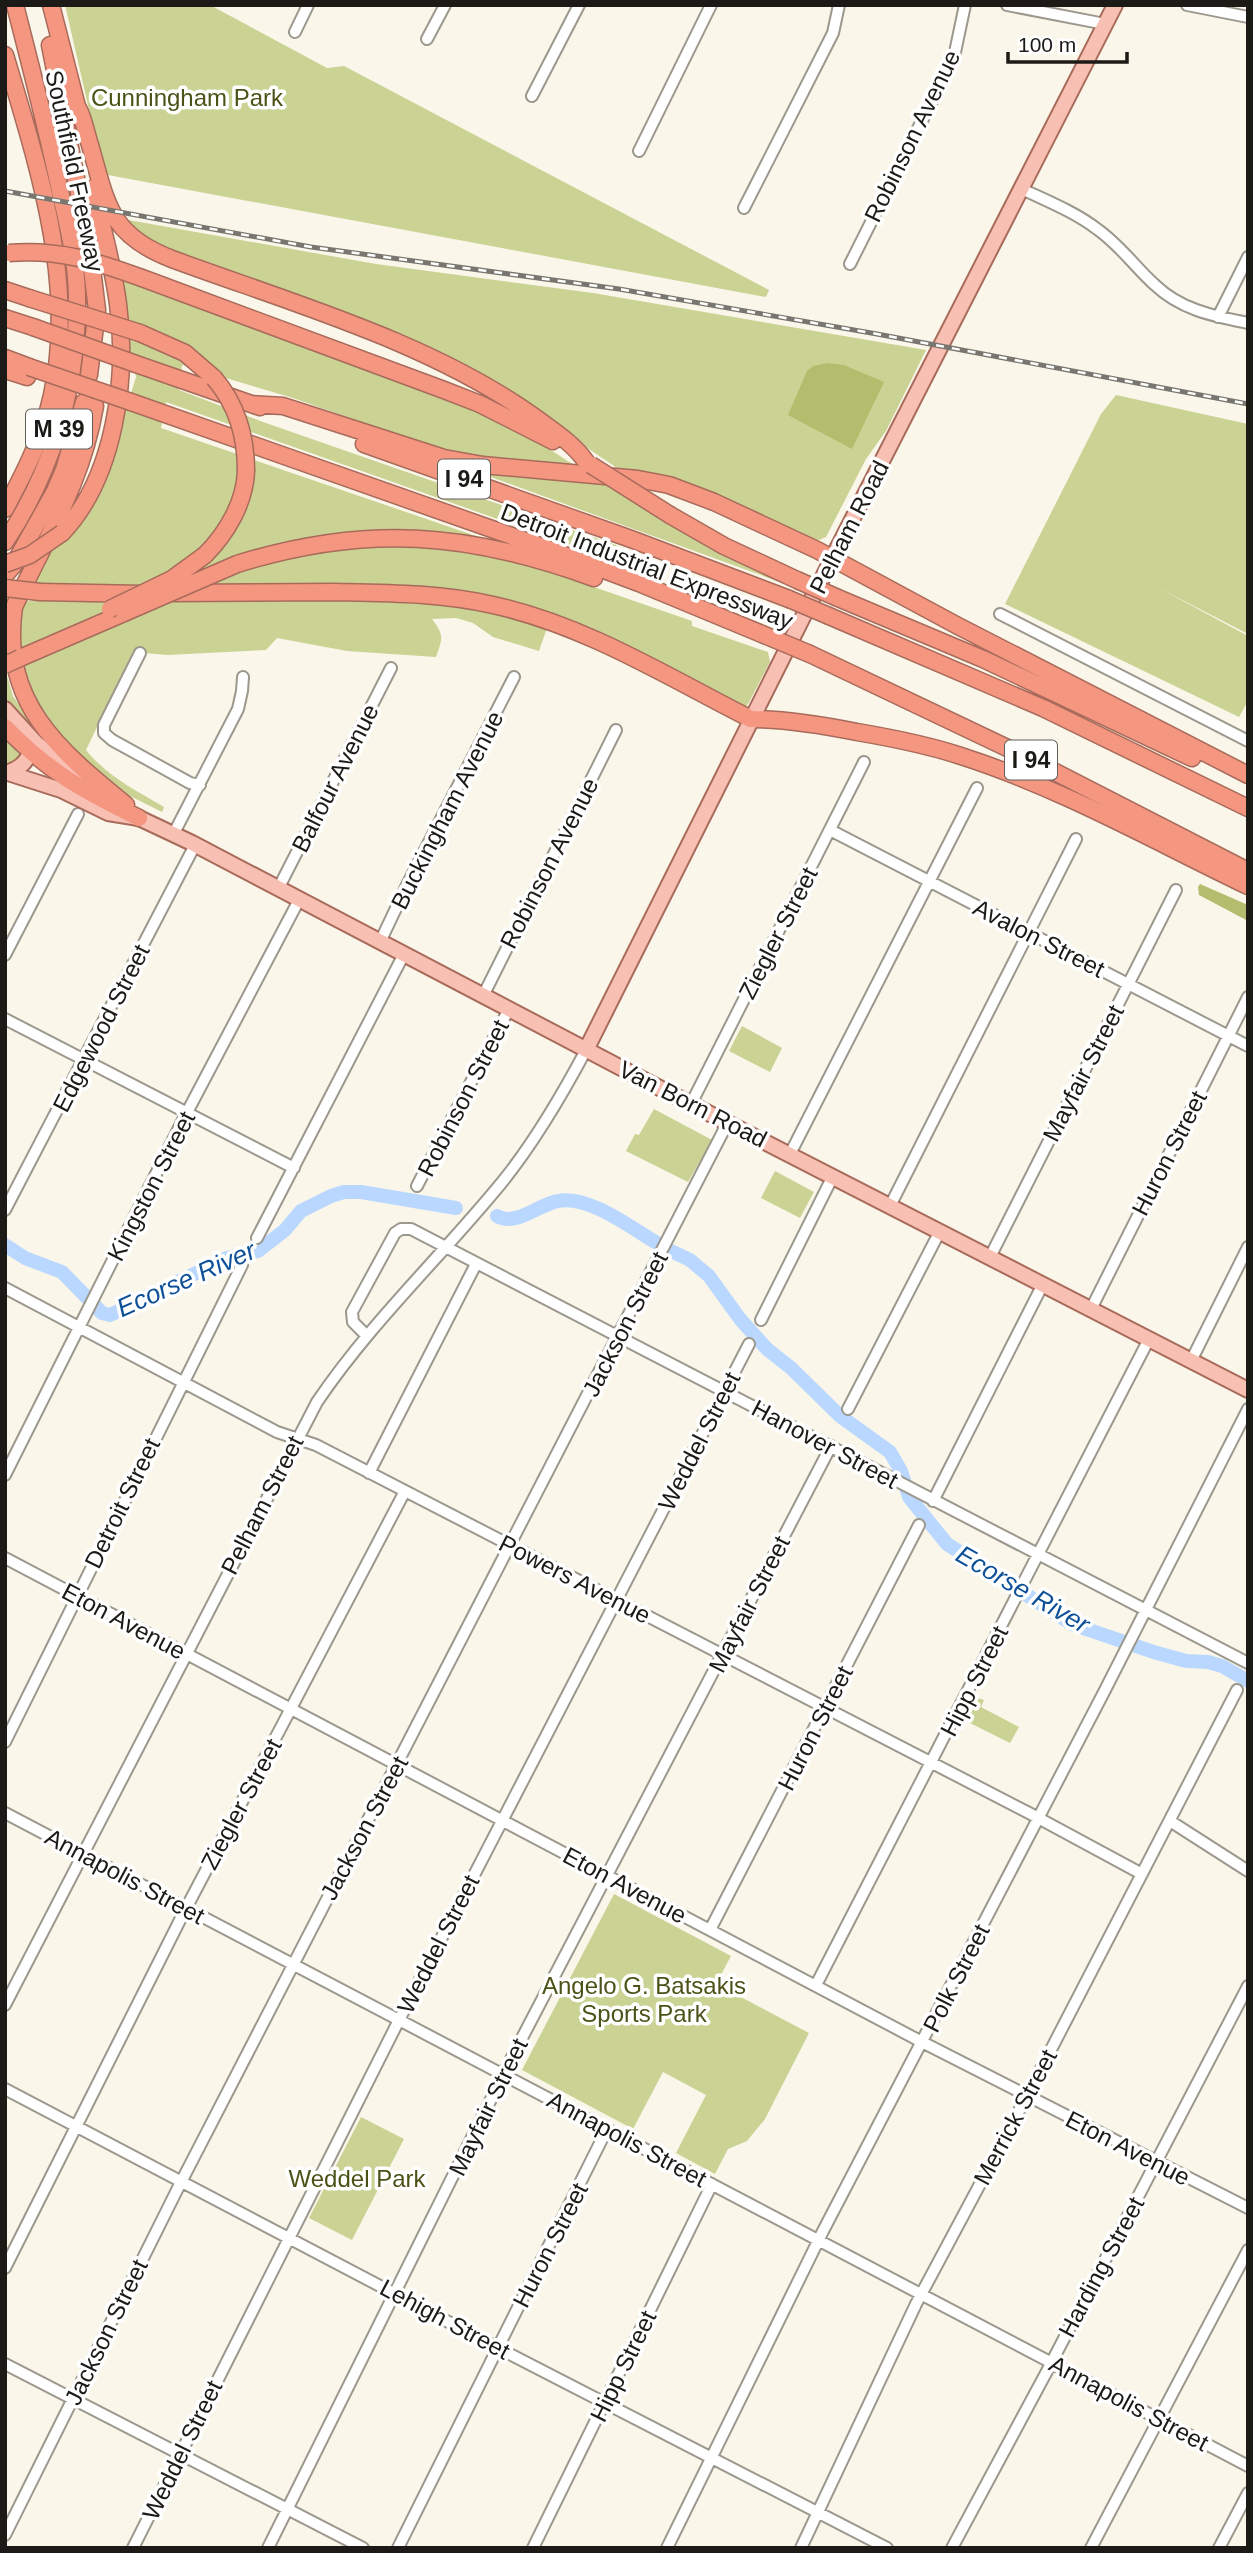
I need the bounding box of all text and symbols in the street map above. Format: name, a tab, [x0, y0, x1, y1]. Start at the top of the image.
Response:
scale bar	[1008, 21, 1127, 65]
text: 100 m	[1018, 33, 1076, 56]
street label: Robinson Avenue	[859, 46, 965, 226]
street label: Southfield Freeway	[40, 68, 110, 274]
park label: Cunningham Park	[91, 84, 284, 111]
road number: M 39	[26, 410, 92, 448]
street label: Pelham Road	[804, 456, 894, 598]
road number: I 94	[438, 460, 490, 499]
street label: Detroit Industrial Expressway	[497, 498, 797, 634]
street label: Balfour Avenue	[286, 700, 384, 856]
street label: Buckingham Avenue	[385, 707, 509, 913]
road number: I 94	[1005, 740, 1057, 780]
street label: Robinson Avenue	[494, 773, 604, 953]
street label: Ziegler Street	[733, 862, 823, 1003]
street label: Avalon Street	[969, 893, 1109, 983]
street label: Edgewood Street	[47, 940, 155, 1116]
street label: Mayfair Street	[1037, 1000, 1129, 1146]
street label: Robinson Street	[412, 1015, 514, 1181]
street label: Van Born Road	[615, 1055, 771, 1153]
street label: Huron Street	[1126, 1086, 1212, 1220]
street label: Kingston Street	[102, 1106, 200, 1265]
water label: Ecorse River	[112, 1234, 261, 1323]
street label: Jackson Street	[577, 1247, 673, 1401]
street label: Weddel Street	[653, 1367, 746, 1515]
street label: Hanover Street	[747, 1394, 903, 1494]
street label: Pelham Street	[215, 1431, 309, 1579]
street label: Detroit Street	[79, 1433, 165, 1572]
street label: Powers Avenue	[495, 1529, 655, 1629]
street label: Mayfair Street	[703, 1531, 795, 1677]
water label: Ecorse River	[951, 1539, 1096, 1640]
street label: Eton Avenue	[58, 1577, 190, 1665]
street label: Hipp Street	[935, 1621, 1013, 1741]
street label: Huron Street	[772, 1661, 858, 1795]
street label: Ziegler Street	[195, 1734, 287, 1874]
street label: Jackson Street	[315, 1751, 413, 1904]
street label: Annapolis Street	[41, 1823, 209, 1929]
street label: Eton Avenue	[559, 1841, 691, 1929]
street label: Weddel Street	[392, 1870, 485, 2018]
street label: Polk Street	[917, 1919, 995, 2036]
park label: Angelo G. Batsakis Sports Park	[542, 1972, 746, 2027]
street label: Mayfair Street	[443, 2034, 533, 2180]
street label: Merrick Street	[968, 2044, 1062, 2189]
street label: Annapolis Street	[543, 2086, 711, 2192]
street label: Eton Avenue	[1061, 2105, 1195, 2191]
park label: Weddel Park	[289, 2165, 426, 2192]
street label: Huron Street	[507, 2178, 593, 2312]
street label: Harding Street	[1053, 2192, 1149, 2342]
street label: Jackson Street	[59, 2254, 153, 2409]
street label: Lehigh Street	[376, 2274, 515, 2365]
street label: Hipp Street	[585, 2306, 662, 2426]
street label: Annapolis Street	[1045, 2350, 1213, 2456]
street label: Weddel Street	[137, 2376, 228, 2524]

